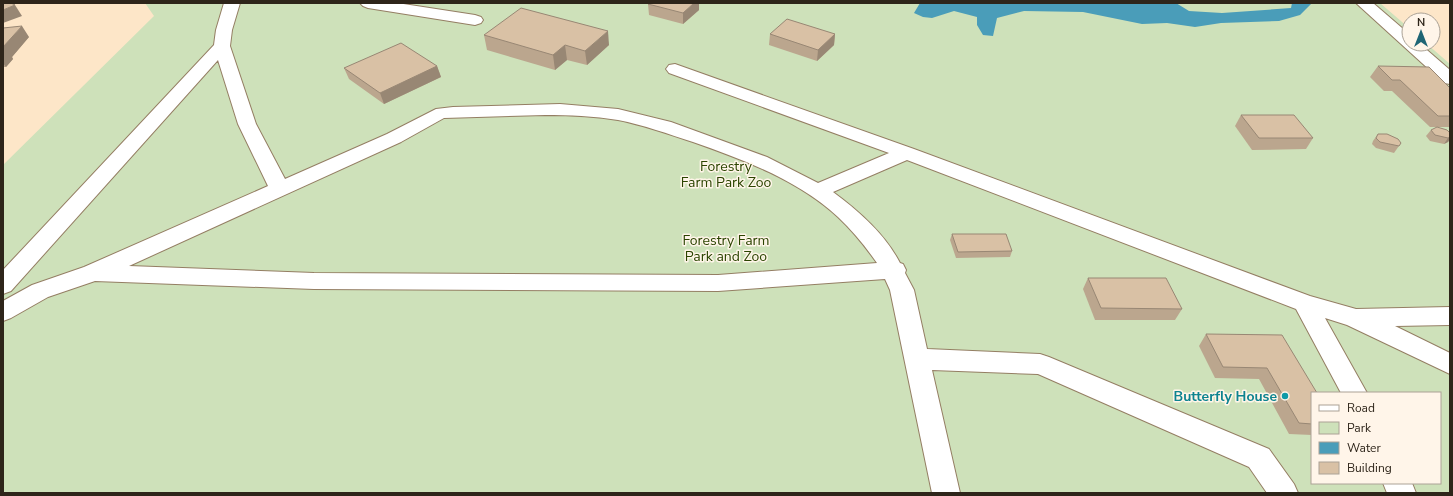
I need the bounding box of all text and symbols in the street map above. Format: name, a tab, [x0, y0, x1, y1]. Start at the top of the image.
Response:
north arrow	[1401, 12, 1441, 52]
text: N	[1417, 15, 1425, 30]
park label: Forestry Farm Park Zoo	[681, 157, 771, 192]
park label: Forestry Farm Park and Zoo	[682, 231, 770, 266]
place label: Butterfly House	[1174, 387, 1277, 406]
marker: Butterfly House	[1280, 391, 1290, 401]
legend	[1311, 392, 1441, 484]
text: Road	[1347, 400, 1375, 416]
text: Park	[1347, 420, 1372, 436]
text: Water	[1347, 440, 1381, 456]
text: Building	[1347, 460, 1392, 476]

